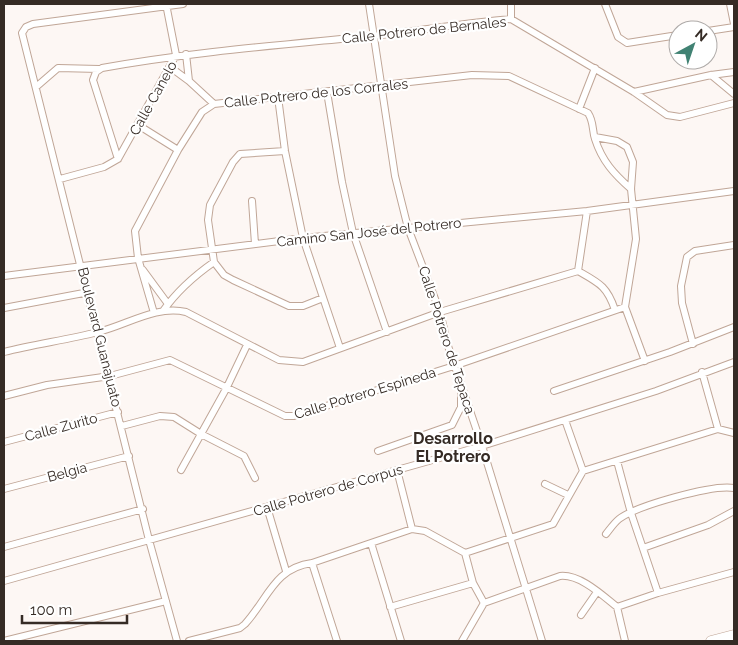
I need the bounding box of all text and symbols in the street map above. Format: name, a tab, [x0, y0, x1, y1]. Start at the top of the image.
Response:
street label: Calle Potrero de Bernales	[341, 13, 507, 47]
north arrow	[668, 20, 718, 70]
text: N	[692, 25, 711, 45]
street label: Calle Canelo	[126, 58, 180, 138]
street label: Calle Potrero de los Corrales	[223, 75, 409, 111]
street label: Camino San José del Potrero	[276, 214, 462, 250]
street label: Calle Potrero de Tepaca	[416, 264, 478, 416]
street label: Boulevard Guanajuato	[75, 265, 125, 409]
street label: Calle Potrero Espineda	[292, 364, 438, 422]
street label: Calle Zurito	[23, 410, 99, 444]
district label: Desarrollo El Potrero	[413, 429, 493, 466]
street label: Belgia	[45, 459, 89, 485]
street label: Calle Potrero de Corpus	[251, 461, 405, 519]
scale bar	[22, 592, 128, 624]
text: 100 m	[30, 601, 72, 619]

